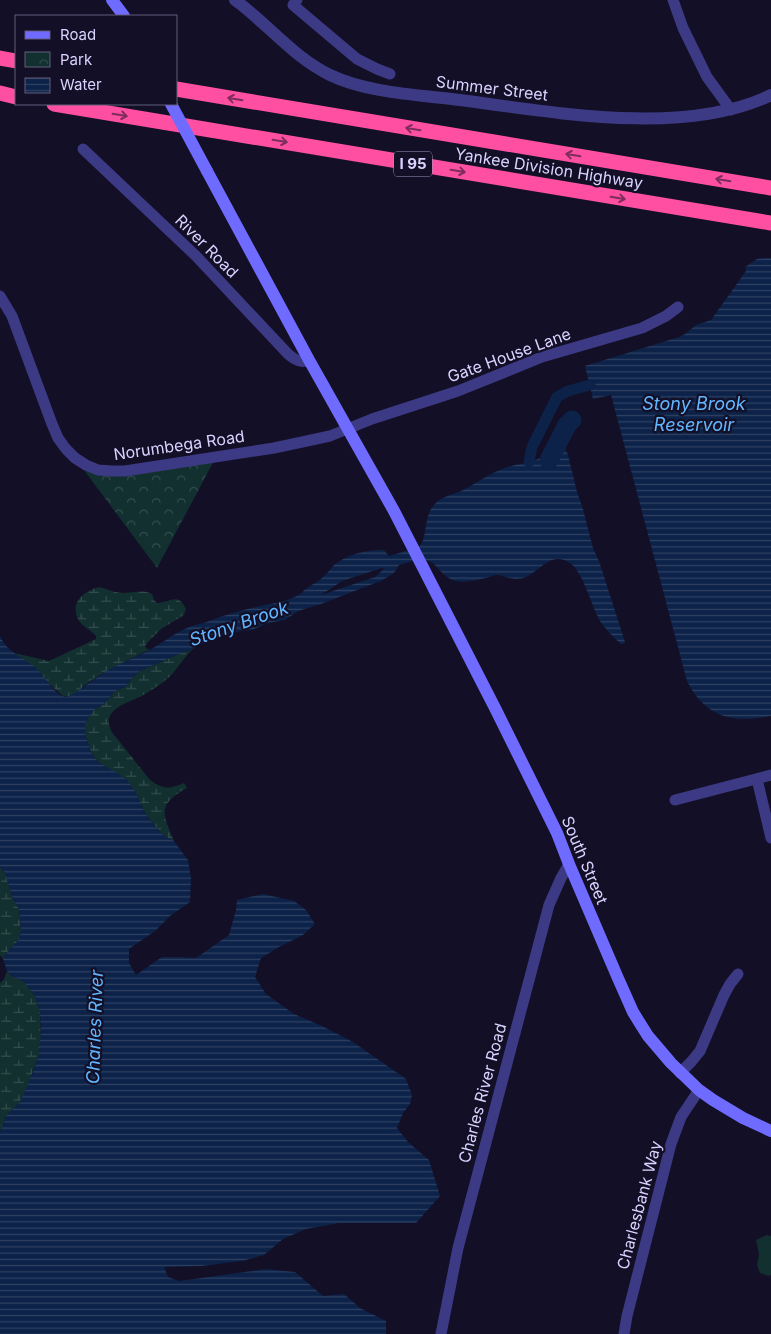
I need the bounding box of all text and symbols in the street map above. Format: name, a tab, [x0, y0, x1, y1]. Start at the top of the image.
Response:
legend	[15, 15, 178, 105]
text: Road	[60, 25, 96, 44]
text: Park	[60, 50, 93, 69]
street label: Summer Street	[435, 71, 549, 105]
text: Water	[60, 75, 102, 94]
one-way arrow	[228, 94, 244, 104]
one-way arrow	[111, 110, 127, 120]
one-way arrow	[405, 123, 421, 133]
one-way arrow	[272, 137, 288, 147]
street label: Yankee Division Highway	[454, 143, 644, 193]
one-way arrow	[565, 150, 581, 160]
road number: I 95	[394, 152, 432, 176]
one-way arrow	[449, 166, 465, 176]
one-way arrow	[715, 175, 731, 185]
one-way arrow	[609, 193, 625, 203]
street label: River Road	[171, 210, 243, 282]
street label: Gate House Lane	[445, 323, 573, 387]
water label: Stony Brook Reservoir	[642, 393, 747, 435]
street label: Norumbega Road	[112, 426, 246, 464]
water label: Stony Brook	[187, 596, 292, 650]
street label: South Street	[557, 813, 613, 907]
water label: Charles River	[82, 968, 107, 1084]
street label: Charles River Road	[454, 1021, 510, 1165]
street label: Charlesbank Way	[612, 1138, 666, 1272]

